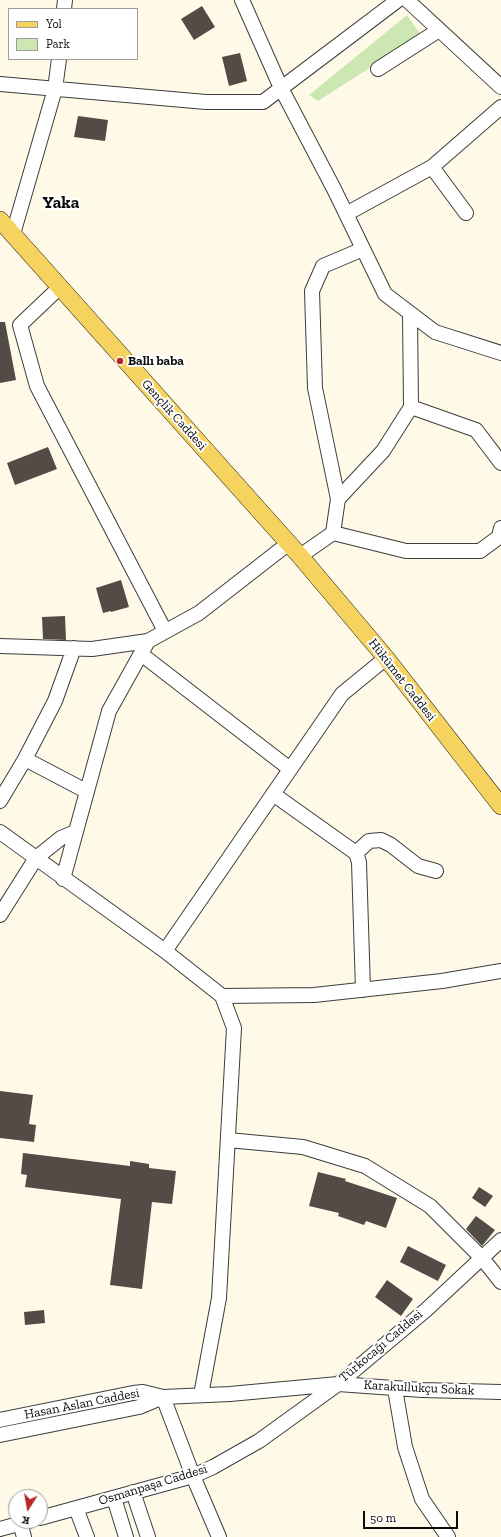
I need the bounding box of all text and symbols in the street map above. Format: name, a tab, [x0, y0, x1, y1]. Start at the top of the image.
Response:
legend	[8, 8, 138, 60]
text: Yol	[46, 17, 62, 31]
text: Park	[46, 37, 70, 51]
district label: Yaka	[43, 193, 79, 213]
place label: Ballı baba	[128, 353, 184, 369]
marker: Ballı baba	[115, 356, 125, 366]
street label: Gençlik Caddesi	[138, 376, 210, 454]
street label: Hükümet Caddesi	[365, 636, 439, 724]
street label: Türkocağı Caddesi	[336, 1306, 426, 1386]
street label: Karakullukçu Sokak	[363, 1377, 475, 1399]
street label: Hasan Aslan Caddesi	[23, 1385, 141, 1423]
street label: Osmanpaşa Caddesi	[97, 1461, 209, 1509]
north arrow	[8, 1489, 48, 1529]
scale bar	[365, 1503, 460, 1529]
text: 50 m	[370, 1511, 396, 1525]
text: K	[21, 1513, 31, 1527]

